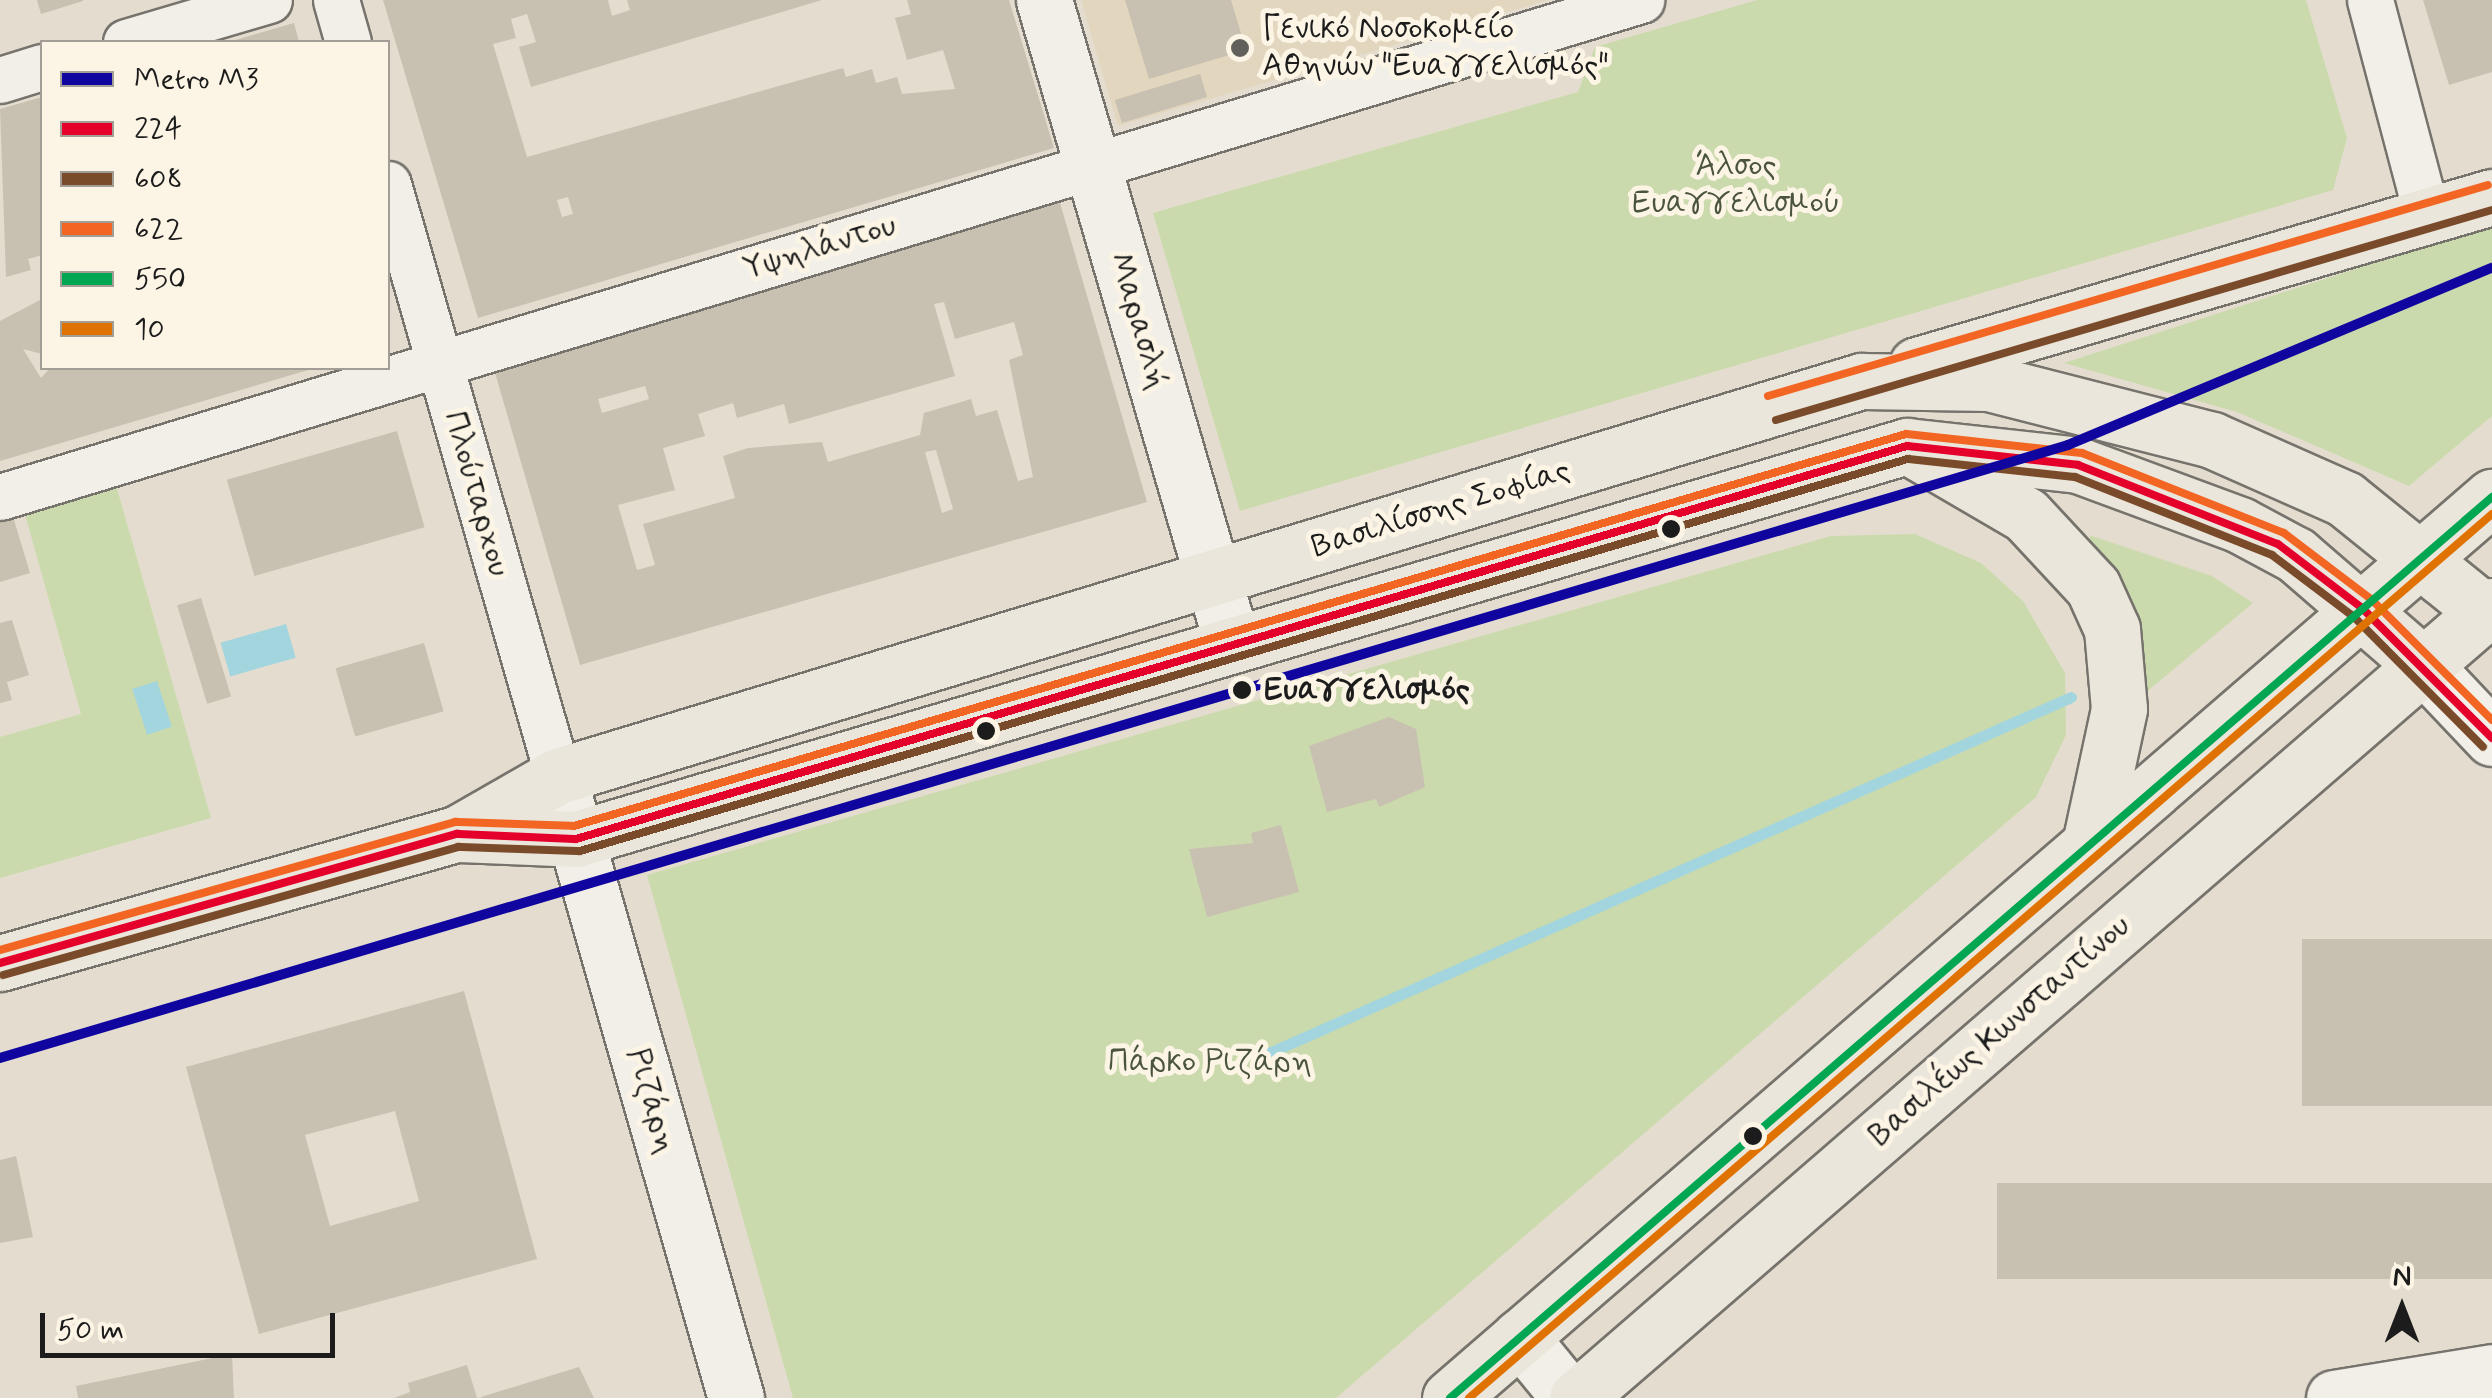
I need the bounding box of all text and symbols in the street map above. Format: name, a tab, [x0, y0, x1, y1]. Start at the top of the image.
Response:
place label: Γενικό Νοσοκομείο Αθηνών "Ευαγγελισμός"	[1262, 11, 1609, 86]
marker: Γενικό Νοσοκομείο Αθηνών "Ευαγγελισμός"	[1227, 35, 1253, 61]
legend	[40, 40, 390, 370]
text: Metro Μ3	[134, 60, 259, 99]
text: 224	[134, 110, 182, 149]
park label: Άλσος Ευαγγελισμού	[1632, 148, 1840, 223]
text: 608	[134, 160, 183, 199]
street label: Υψηλάντου	[739, 207, 901, 289]
text: 622	[134, 210, 183, 249]
street label: Μαρασλή	[1100, 248, 1176, 394]
text: 550	[134, 260, 186, 299]
text: 10	[134, 310, 165, 349]
street label: Πλούταρχου	[434, 407, 518, 581]
street label: Βασιλίσσης Σοφίας	[1307, 451, 1575, 567]
unlabelled marker	[1661, 519, 1681, 539]
place label: Ευαγγελισμός	[1264, 671, 1470, 709]
marker: Ευαγγελισμός	[1229, 677, 1255, 703]
unlabelled marker	[976, 721, 996, 741]
street label: Βασιλέως Κωνσταντίνου	[1862, 907, 2138, 1155]
park label: Πάρκο Ριζάρη	[1108, 1043, 1312, 1081]
street label: Ριζάρη	[618, 1044, 684, 1158]
unlabelled marker	[1743, 1126, 1763, 1146]
north arrow	[2352, 1258, 2452, 1358]
text: N	[2393, 1259, 2411, 1296]
scale bar	[45, 1293, 340, 1355]
text: 50 m	[57, 1311, 124, 1350]

